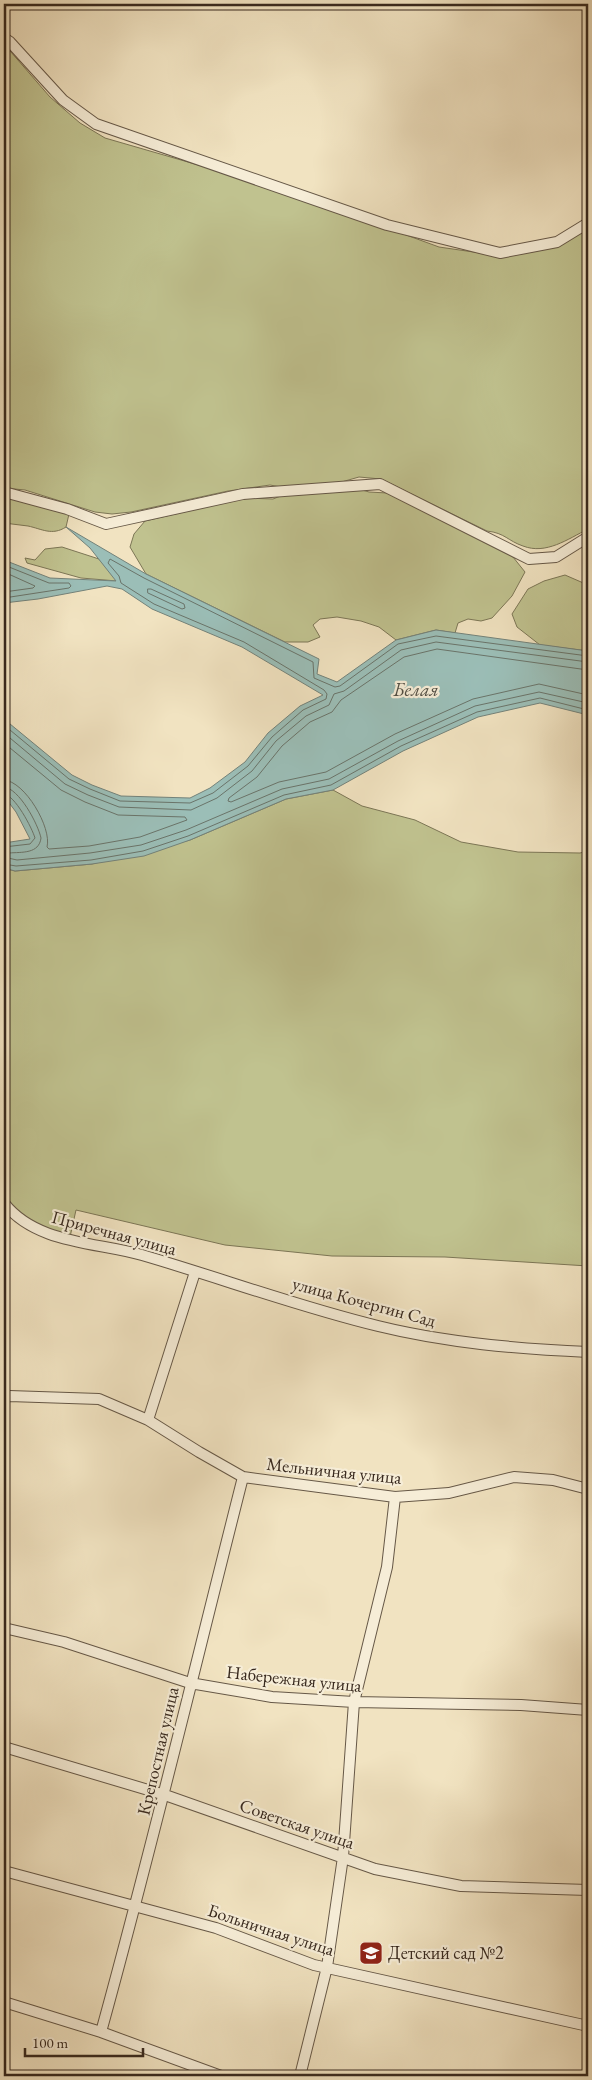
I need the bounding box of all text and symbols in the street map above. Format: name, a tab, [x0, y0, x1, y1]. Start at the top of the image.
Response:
water label: Белая	[392, 677, 439, 702]
street label: Приречная улица	[49, 1205, 180, 1260]
street label: улица Кочергин Сад	[290, 1271, 438, 1332]
street label: Мельничная улица	[265, 1452, 404, 1489]
street label: Набережная улица	[225, 1660, 364, 1697]
street label: Крепостная улица	[132, 1684, 184, 1817]
street label: Советская улица	[237, 1793, 358, 1854]
street label: Больничная улица	[205, 1898, 338, 1961]
school or university icon: Детский сад №2	[358, 1940, 384, 1966]
place label: Детский сад №2	[388, 1941, 504, 1964]
scale bar	[25, 2025, 142, 2057]
text: 100 m	[32, 2033, 69, 2052]

